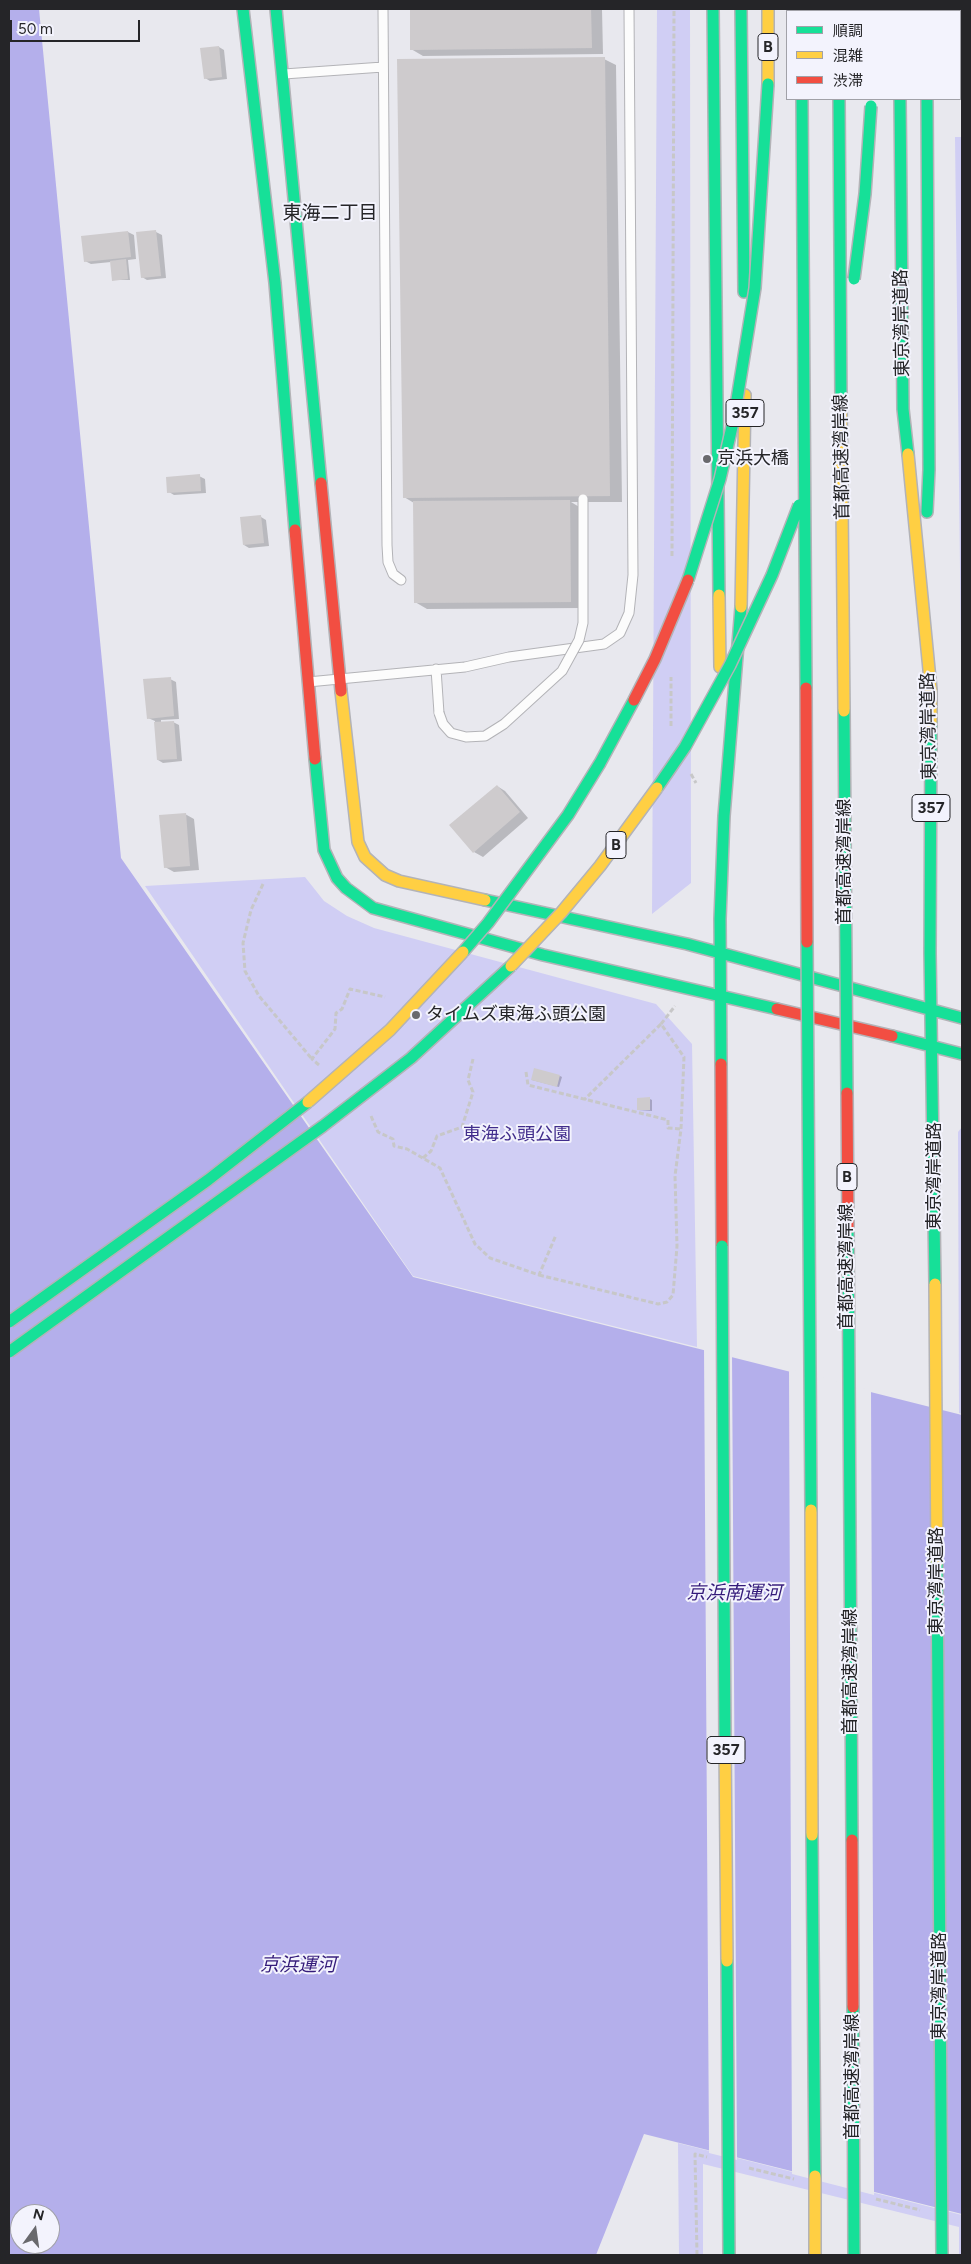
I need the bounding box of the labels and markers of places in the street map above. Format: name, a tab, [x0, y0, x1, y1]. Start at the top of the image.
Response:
place label: 京浜大橋	[717, 448, 789, 470]
marker: 京浜大橋	[701, 453, 713, 465]
place label: タイムズ東海ふ頭公園	[426, 1004, 606, 1026]
marker: タイムズ東海ふ頭公園	[410, 1009, 422, 1021]

